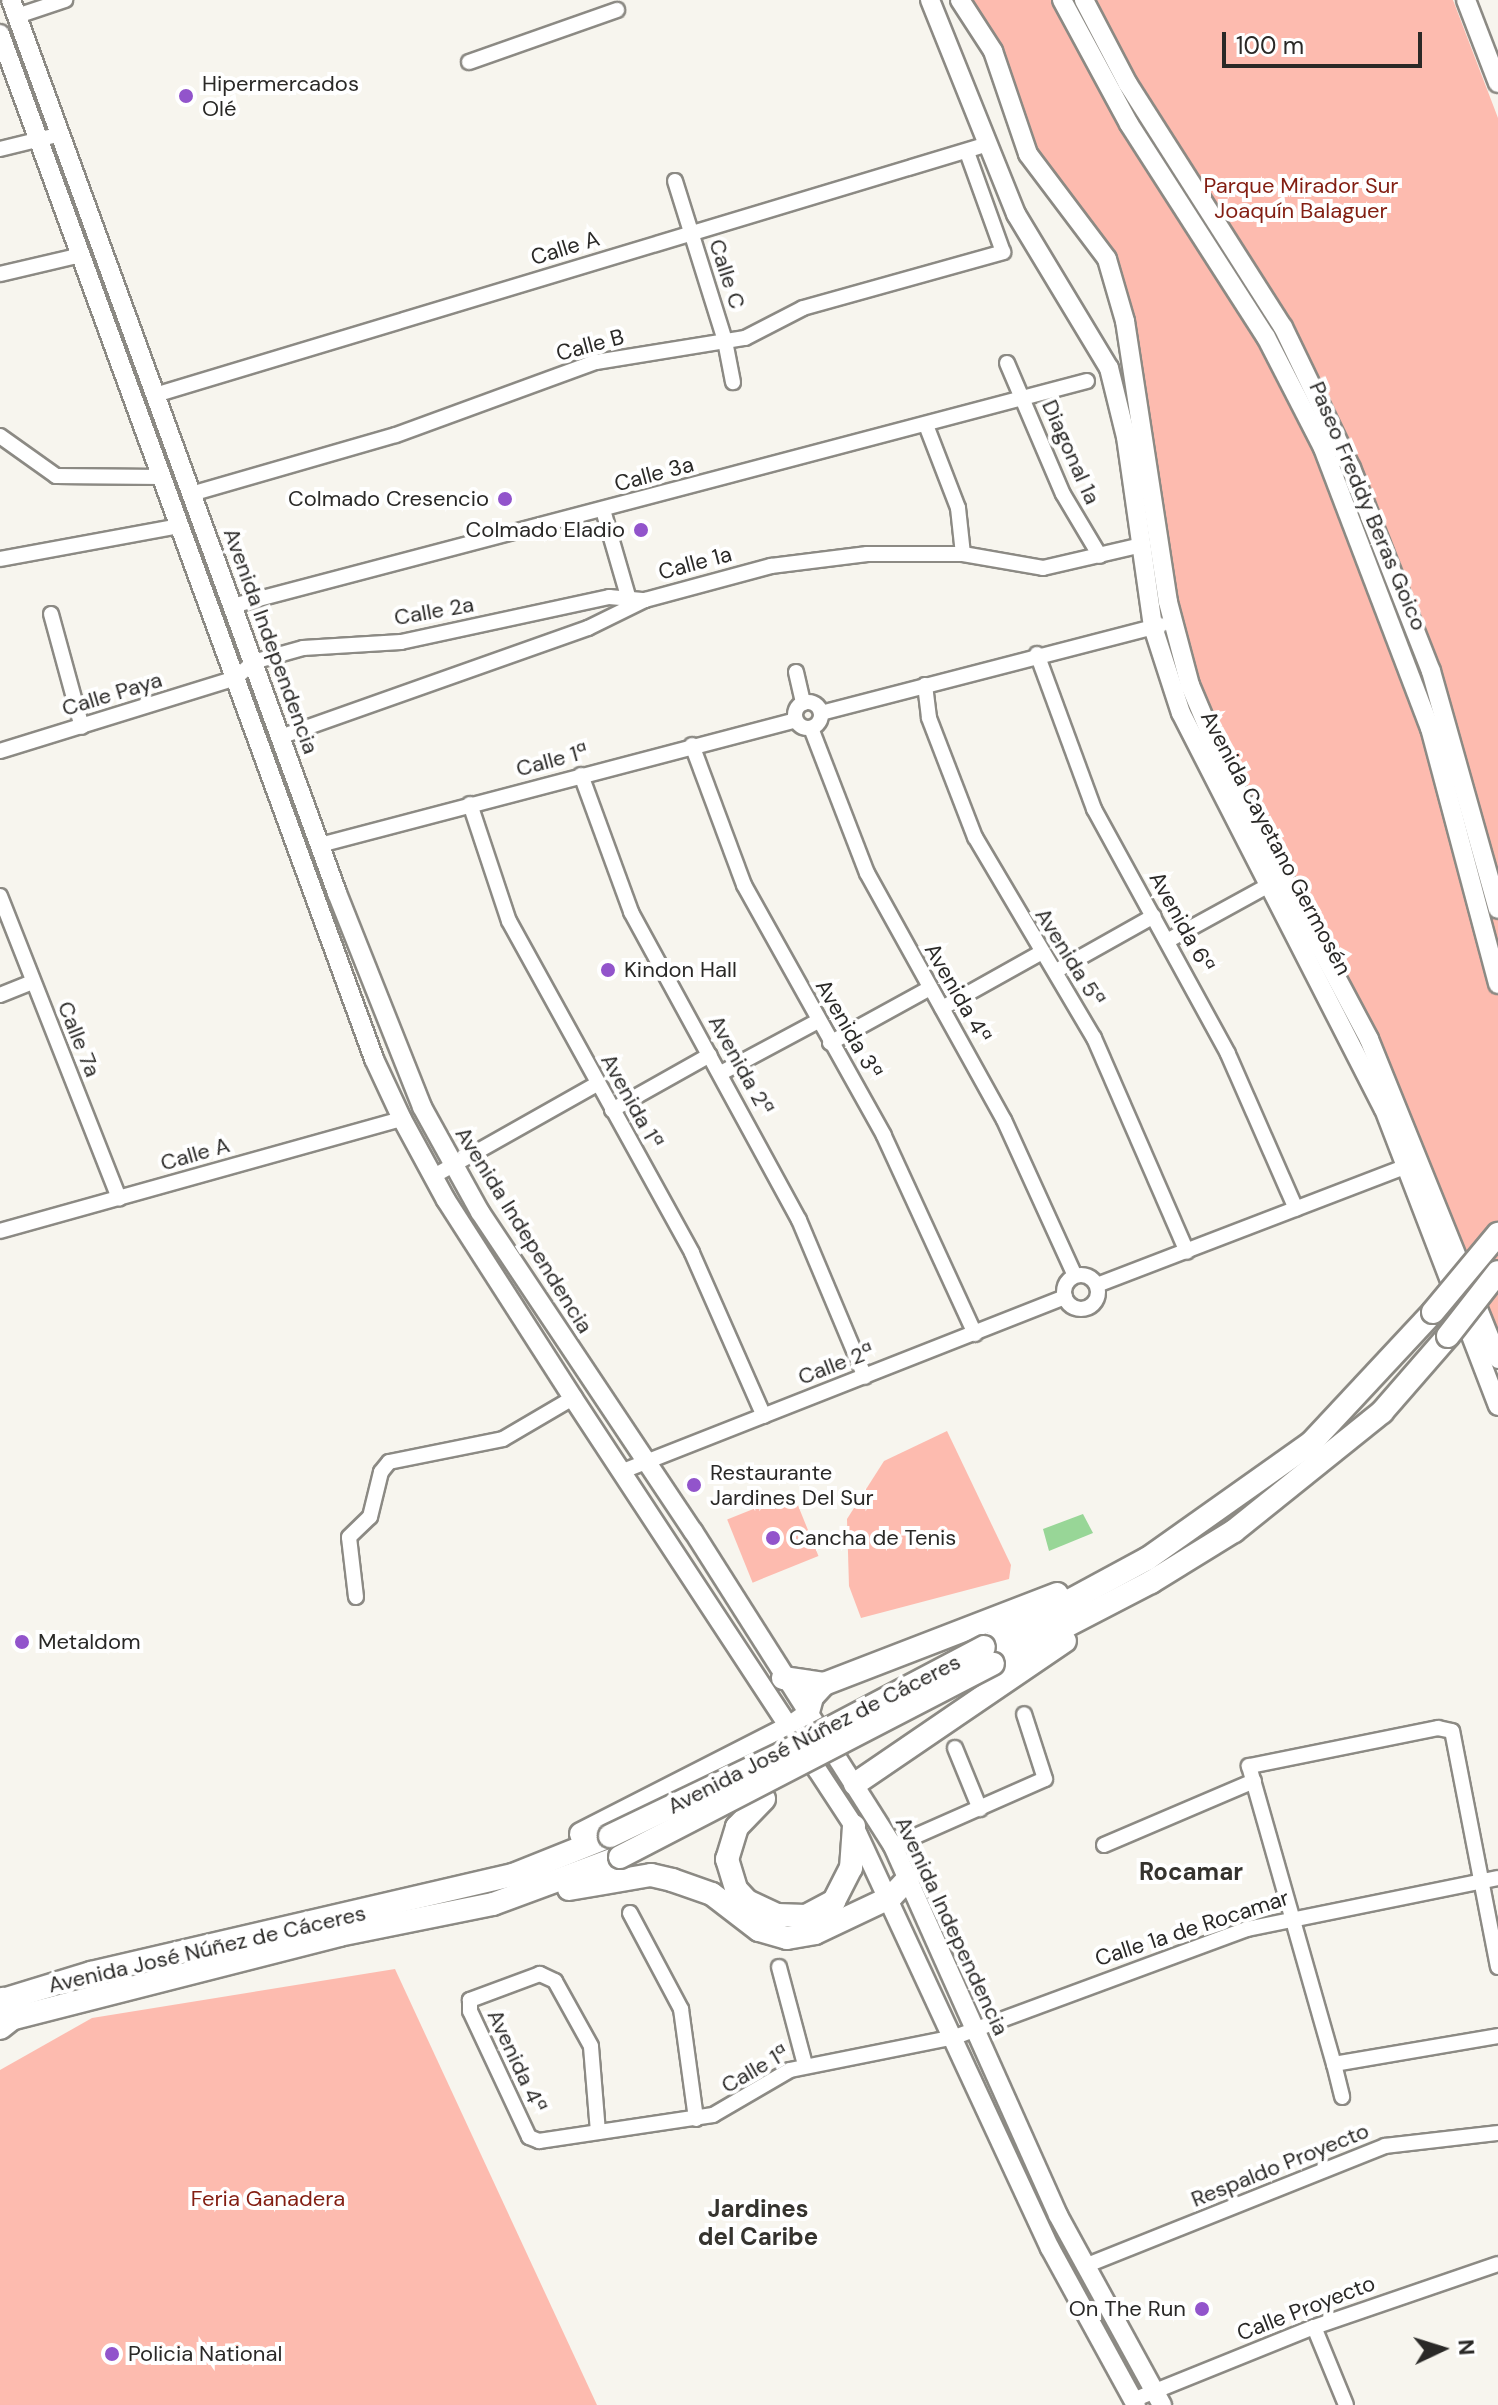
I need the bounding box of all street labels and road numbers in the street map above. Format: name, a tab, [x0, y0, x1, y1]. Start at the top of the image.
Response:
street label: Calle A	[527, 225, 603, 271]
street label: Calle C	[703, 236, 751, 312]
street label: Calle B	[553, 323, 627, 367]
street label: Paseo Freddy Beras Goico	[1304, 378, 1432, 634]
street label: Diagonal 1a	[1036, 396, 1106, 508]
street label: Calle 3a	[612, 451, 696, 497]
street label: Avenida Independencia	[218, 525, 324, 757]
street label: Calle 1a	[655, 541, 735, 585]
street label: Calle 2a	[392, 591, 476, 631]
street label: Calle Paya	[59, 666, 165, 722]
street label: Avenida Cayetano Germosén	[1195, 706, 1357, 980]
street label: Calle 1ª	[513, 738, 591, 782]
street label: Avenida 6ª	[1144, 867, 1220, 977]
street label: Avenida 5ª	[1030, 903, 1110, 1011]
street label: Avenida 4ª	[919, 939, 997, 1047]
street label: Avenida 3ª	[810, 975, 888, 1083]
street label: Calle 7a	[52, 997, 106, 1081]
street label: Avenida 2ª	[703, 1011, 779, 1119]
street label: Avenida 1ª	[595, 1049, 669, 1153]
street label: Avenida Independencia	[450, 1122, 598, 1338]
street label: Calle A	[157, 1132, 233, 1176]
street label: Calle 2ª	[794, 1338, 878, 1390]
street label: Avenida José Núñez de Cáceres	[663, 1648, 965, 1820]
street label: Avenida Independencia	[890, 1812, 1014, 2040]
street label: Calle 1a de Rocamar	[1092, 1884, 1292, 1972]
street label: Avenida José Núñez de Cáceres	[46, 1900, 368, 1998]
street label: Avenida 4ª	[482, 2005, 552, 2117]
street label: Calle 1ª	[717, 2039, 793, 2099]
street label: Respaldo Proyecto	[1187, 2117, 1373, 2213]
street label: Calle Proyecto	[1233, 2270, 1379, 2346]

